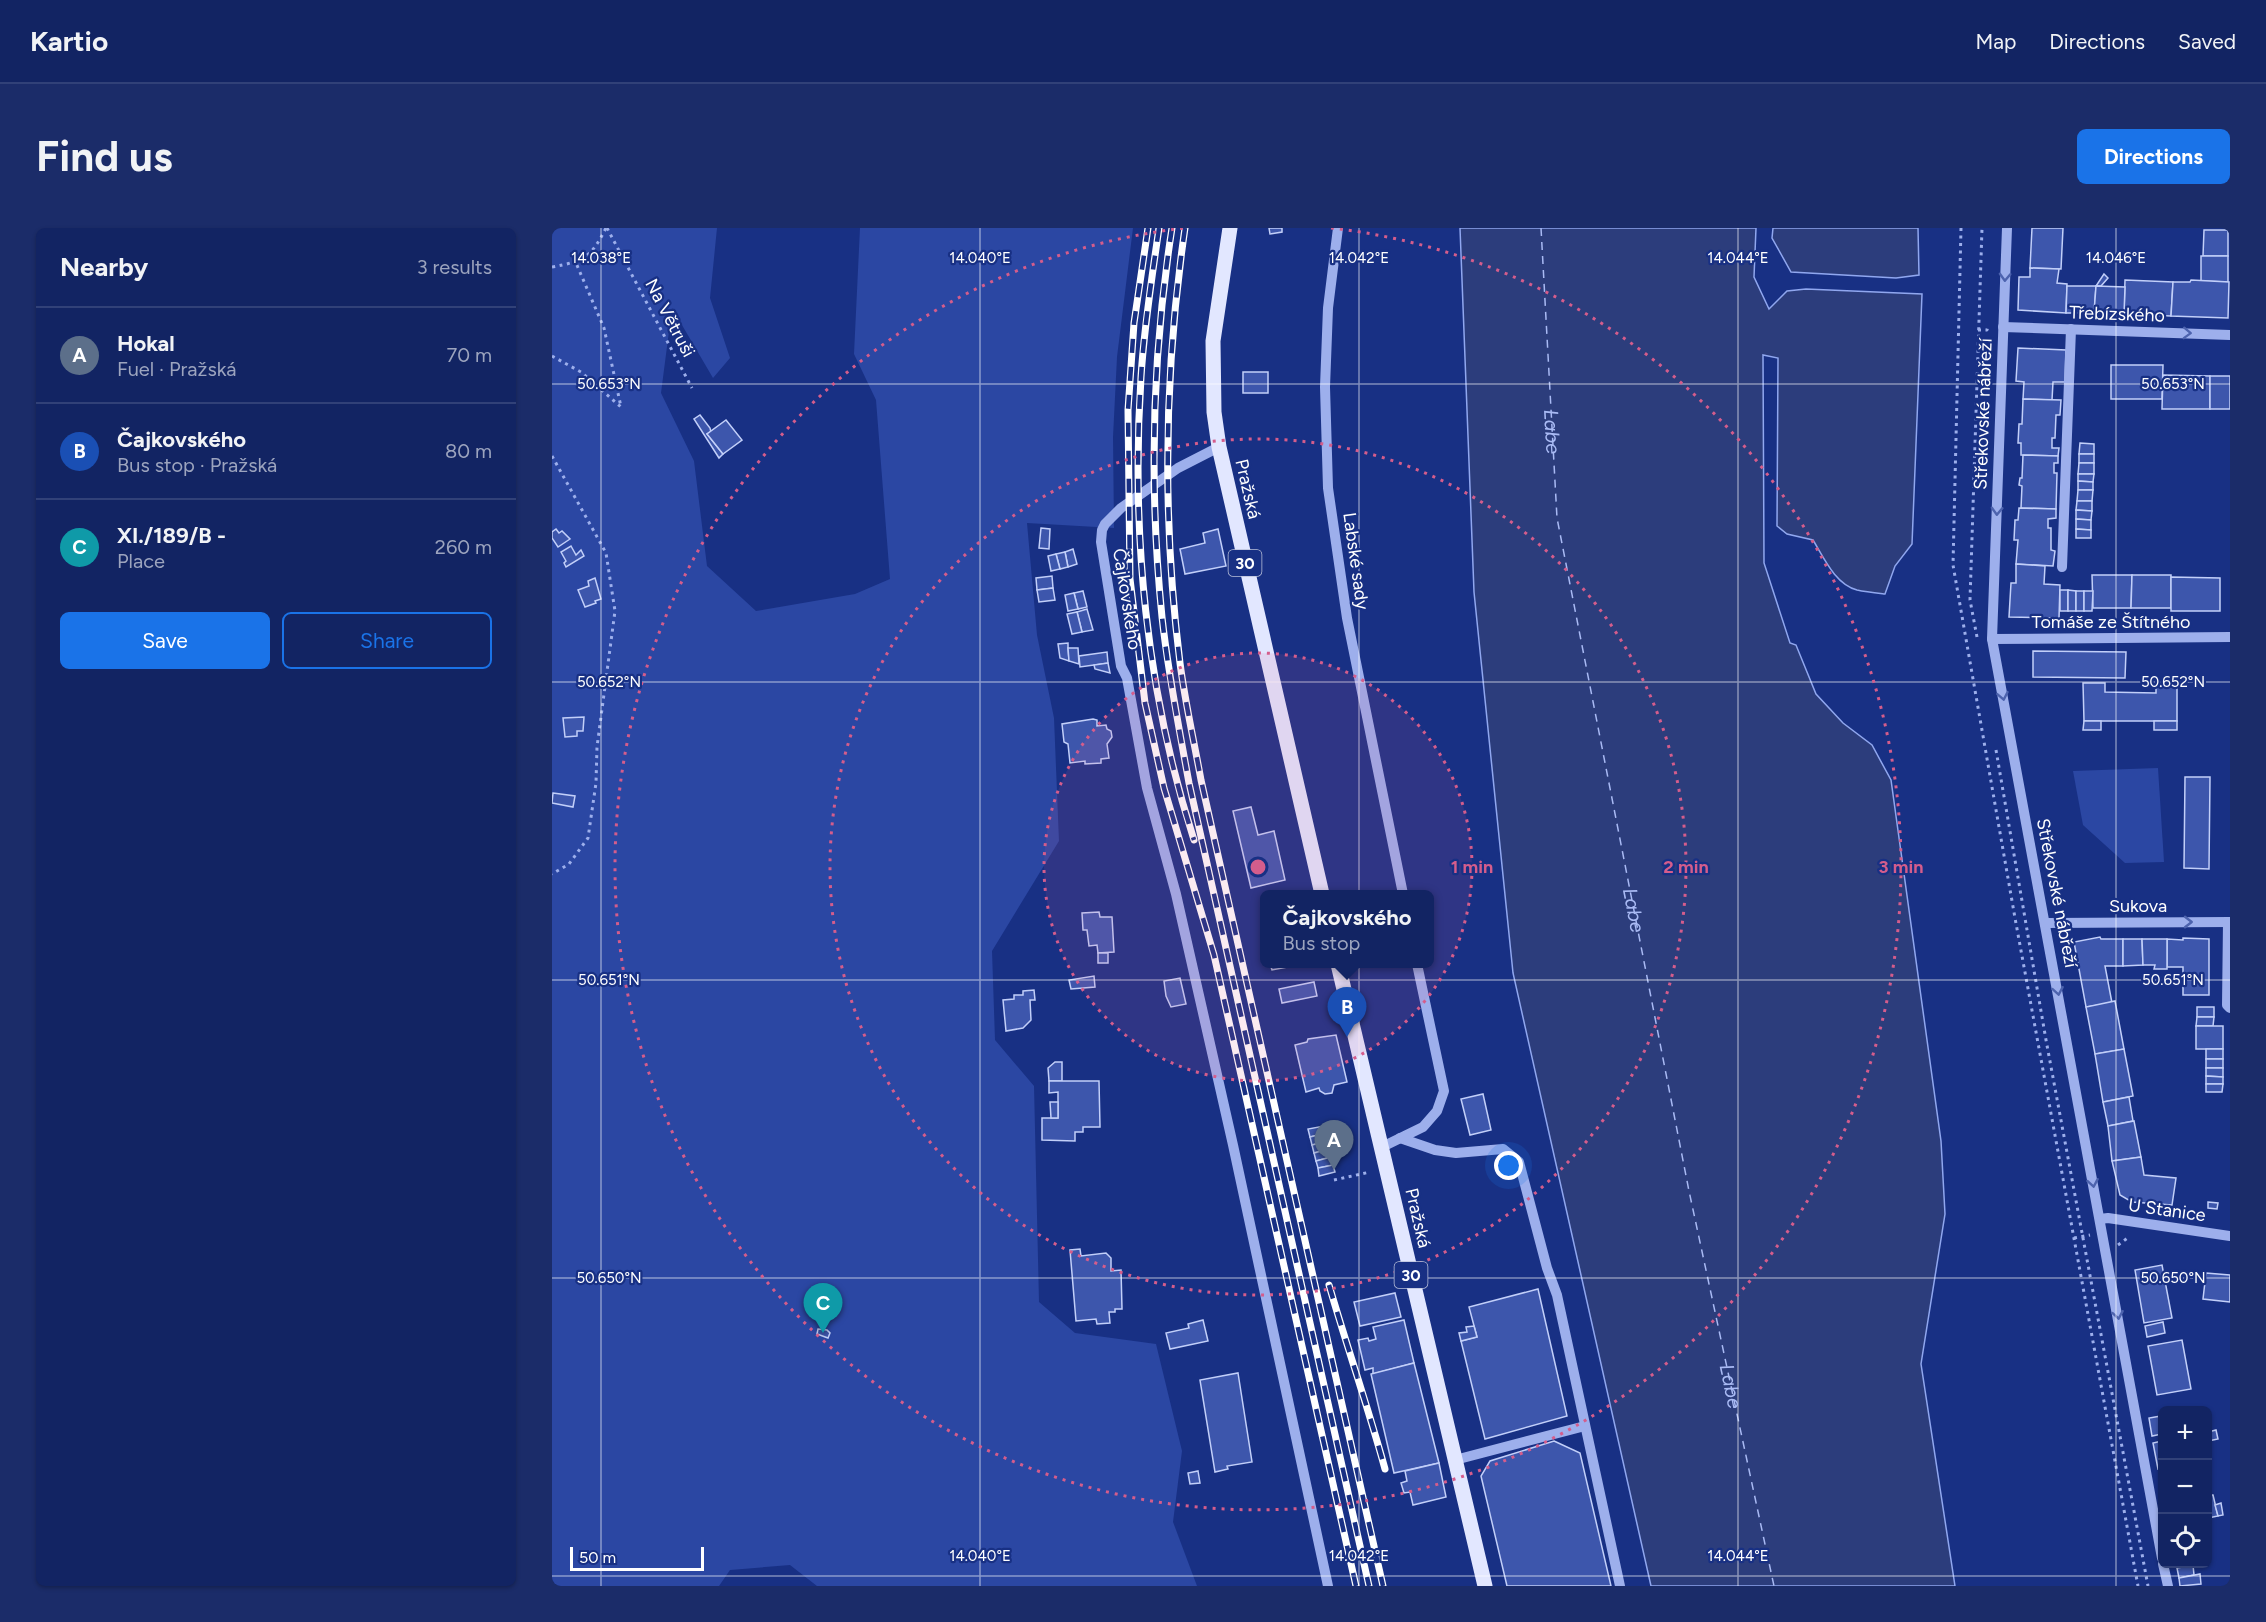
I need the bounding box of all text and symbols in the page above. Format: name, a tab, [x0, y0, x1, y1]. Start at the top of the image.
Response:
text: Kartio	[30, 24, 108, 58]
text: Map	[1975, 29, 2016, 54]
text: Directions	[2049, 29, 2145, 54]
text: Saved	[2178, 29, 2236, 54]
button: Directions	[2077, 129, 2230, 184]
text: Find us	[36, 131, 173, 182]
text: 14.038°E	[571, 249, 631, 267]
text: 14.040°E	[949, 249, 1011, 267]
text: 14.042°E	[1329, 249, 1389, 267]
text: 14.044°E	[1707, 249, 1769, 267]
text: 14.046°E	[2086, 249, 2146, 267]
text: Nearby	[60, 251, 148, 283]
text: 3 results	[417, 255, 492, 279]
one-way arrow	[1999, 273, 2012, 282]
street label: Na Větruši	[640, 275, 700, 361]
street label: Třebízského	[2069, 301, 2165, 327]
one-way arrow	[2183, 327, 2192, 340]
text: Hokal	[117, 330, 175, 357]
street label: Střekovské nábřeží	[1969, 337, 1997, 490]
text: A	[72, 343, 87, 367]
text: 70 m	[446, 343, 492, 367]
text: Fuel · Pražská	[117, 357, 236, 381]
text: 50.653°N	[577, 375, 641, 393]
text: 50.653°N	[2141, 375, 2205, 393]
water label: Labe	[1539, 409, 1565, 455]
text: Čajkovského	[117, 426, 246, 453]
text: B	[73, 439, 86, 463]
text: 80 m	[445, 439, 492, 463]
text: Bus stop · Pražská	[117, 453, 277, 477]
street label: Pražská	[1230, 457, 1266, 521]
one-way arrow	[1990, 507, 2003, 516]
street label: Labské sady	[1338, 511, 1374, 612]
text: XI./189/B -	[117, 522, 226, 549]
text: C	[72, 535, 87, 559]
text: 260 m	[435, 535, 492, 559]
street label: Čajkovského	[1108, 547, 1146, 651]
text: Place	[117, 549, 165, 573]
road number: 30	[1228, 550, 1262, 576]
street label: Tomáše ze Štítného	[2032, 611, 2190, 633]
button: Save	[60, 612, 270, 669]
button: Share	[282, 612, 492, 669]
text: 50.652°N	[577, 673, 641, 691]
text: 50.652°N	[2141, 673, 2205, 691]
one-way arrow	[1996, 691, 2009, 701]
street label: Střekovské nábřeží	[2032, 816, 2082, 970]
text: 1 min	[1451, 856, 1493, 878]
text: 2 min	[1663, 856, 1709, 878]
text: 3 min	[1879, 856, 1923, 878]
centre of rings	[1248, 857, 1268, 877]
water label: Labe	[1618, 886, 1650, 934]
popup	[1260, 890, 1434, 968]
street label: Sukova	[2109, 895, 2167, 917]
text: Čajkovského	[1283, 904, 1411, 931]
one-way arrow	[2184, 916, 2193, 928]
text: Bus stop	[1283, 931, 1360, 955]
text: 50.651°N	[578, 971, 640, 989]
text: 50.651°N	[2142, 971, 2204, 989]
one-way arrow	[2051, 986, 2064, 996]
pin: B	[1328, 988, 1366, 1037]
pin: A	[1314, 1120, 1354, 1170]
your location	[1494, 1151, 1523, 1180]
one-way arrow	[2087, 1178, 2099, 1188]
street label: Pražská	[1400, 1186, 1436, 1250]
street label: U Stanice	[2127, 1194, 2207, 1226]
road number: 30	[1394, 1262, 1428, 1288]
text: 50.650°N	[576, 1269, 642, 1287]
text: 50.650°N	[2140, 1269, 2206, 1287]
pin: C	[804, 1284, 842, 1333]
one-way arrow	[2111, 1310, 2124, 1320]
water label: Labe	[1715, 1362, 1747, 1411]
map controls	[2158, 1406, 2212, 1568]
button: +	[2158, 1406, 2212, 1460]
button: −	[2158, 1460, 2212, 1514]
button: locate	[2158, 1514, 2212, 1568]
scale bar	[570, 1544, 704, 1572]
text: 14.040°E	[949, 1547, 1011, 1565]
text: 14.042°E	[1329, 1547, 1389, 1565]
text: 14.044°E	[1707, 1547, 1769, 1565]
text: 50 m	[579, 1548, 616, 1567]

